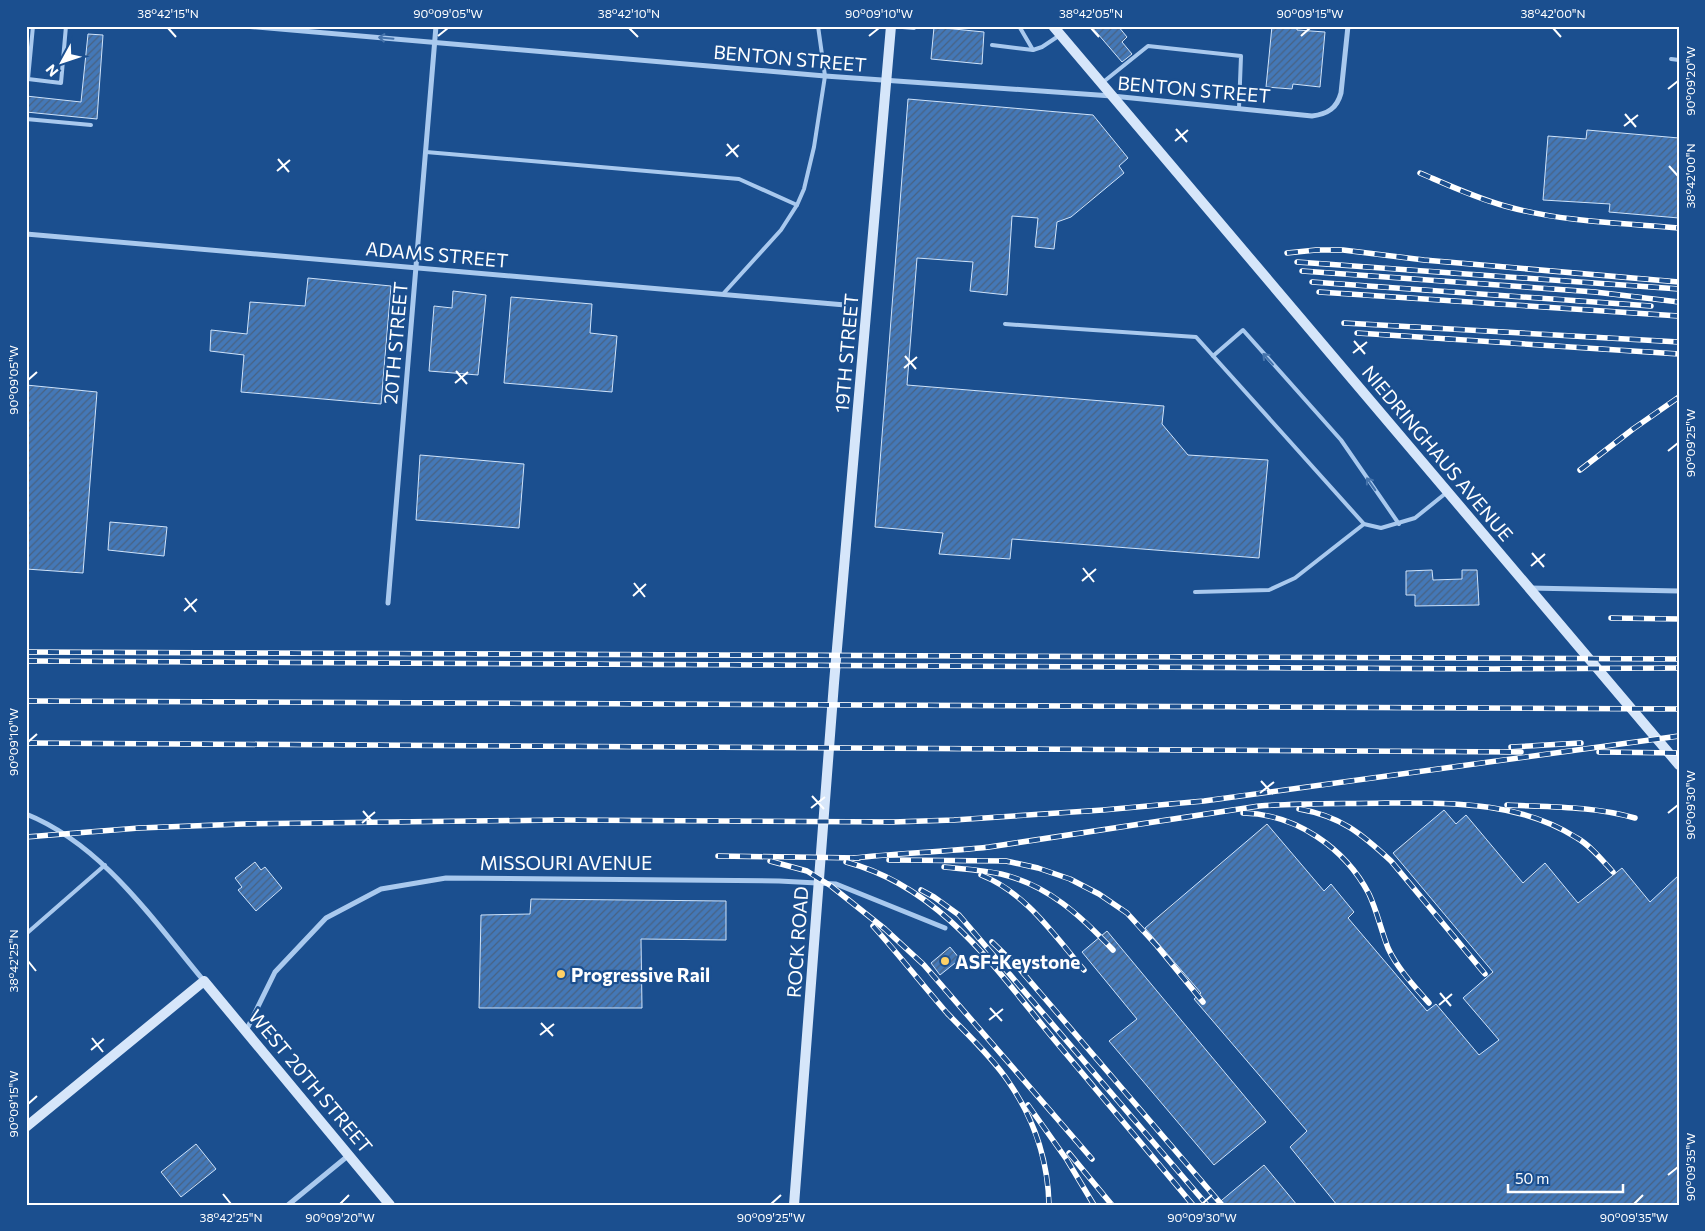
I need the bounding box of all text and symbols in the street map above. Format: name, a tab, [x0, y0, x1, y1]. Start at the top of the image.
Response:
text: 38°42'15"N	[137, 6, 199, 20]
text: 90°09'05"W	[413, 6, 483, 20]
text: 38°42'10"N	[598, 6, 660, 20]
text: 90°09'10"W	[845, 6, 913, 20]
text: 38°42'05"N	[1059, 6, 1123, 20]
text: 90°09'15"W	[1277, 6, 1344, 20]
text: 38°42'00"N	[1520, 6, 1586, 20]
one-way arrow	[379, 33, 395, 43]
north arrow	[38, 38, 88, 88]
street label: BENTON STREET	[713, 40, 867, 76]
text: 90°09'20"W	[1683, 46, 1697, 116]
text: N	[42, 61, 62, 80]
street label: BENTON STREET	[1117, 71, 1271, 107]
text: 38°42'00"N	[1683, 143, 1697, 209]
street label: ADAMS STREET	[365, 236, 509, 272]
street label: 20TH STREET	[378, 281, 412, 405]
street label: 19TH STREET	[829, 292, 863, 414]
text: 90°09'05"W	[6, 345, 20, 415]
one-way arrow	[1262, 352, 1274, 365]
street label: NIEDRINGHAUS AVENUE	[1358, 361, 1518, 545]
text: 90°09'25"W	[1683, 409, 1697, 477]
one-way arrow	[1366, 477, 1376, 491]
text: 90°09'10"W	[6, 708, 20, 776]
text: 90°09'30"W	[1683, 770, 1697, 840]
street label: MISSOURI AVENUE	[480, 851, 652, 874]
street label: ROCK ROAD	[782, 885, 812, 999]
text: 38°42'25"N	[6, 930, 20, 992]
place label: ASF-Keystone	[955, 950, 1080, 973]
marker: ASF-Keystone	[939, 955, 951, 967]
place label: Progressive Rail	[571, 963, 710, 986]
marker: Progressive Rail	[555, 968, 567, 980]
street label: WEST 20TH STREET	[244, 1005, 378, 1157]
text: 90°09'15"W	[6, 1071, 20, 1138]
text: 90°09'35"W	[1683, 1133, 1697, 1201]
scale bar	[1508, 1161, 1622, 1193]
text: 50 m	[1515, 1169, 1549, 1187]
text: 38°42'25"N	[200, 1210, 262, 1224]
text: 90°09'20"W	[305, 1210, 375, 1224]
text: 90°09'25"W	[737, 1210, 805, 1224]
text: 90°09'30"W	[1167, 1210, 1237, 1224]
text: 90°09'35"W	[1600, 1210, 1668, 1224]

